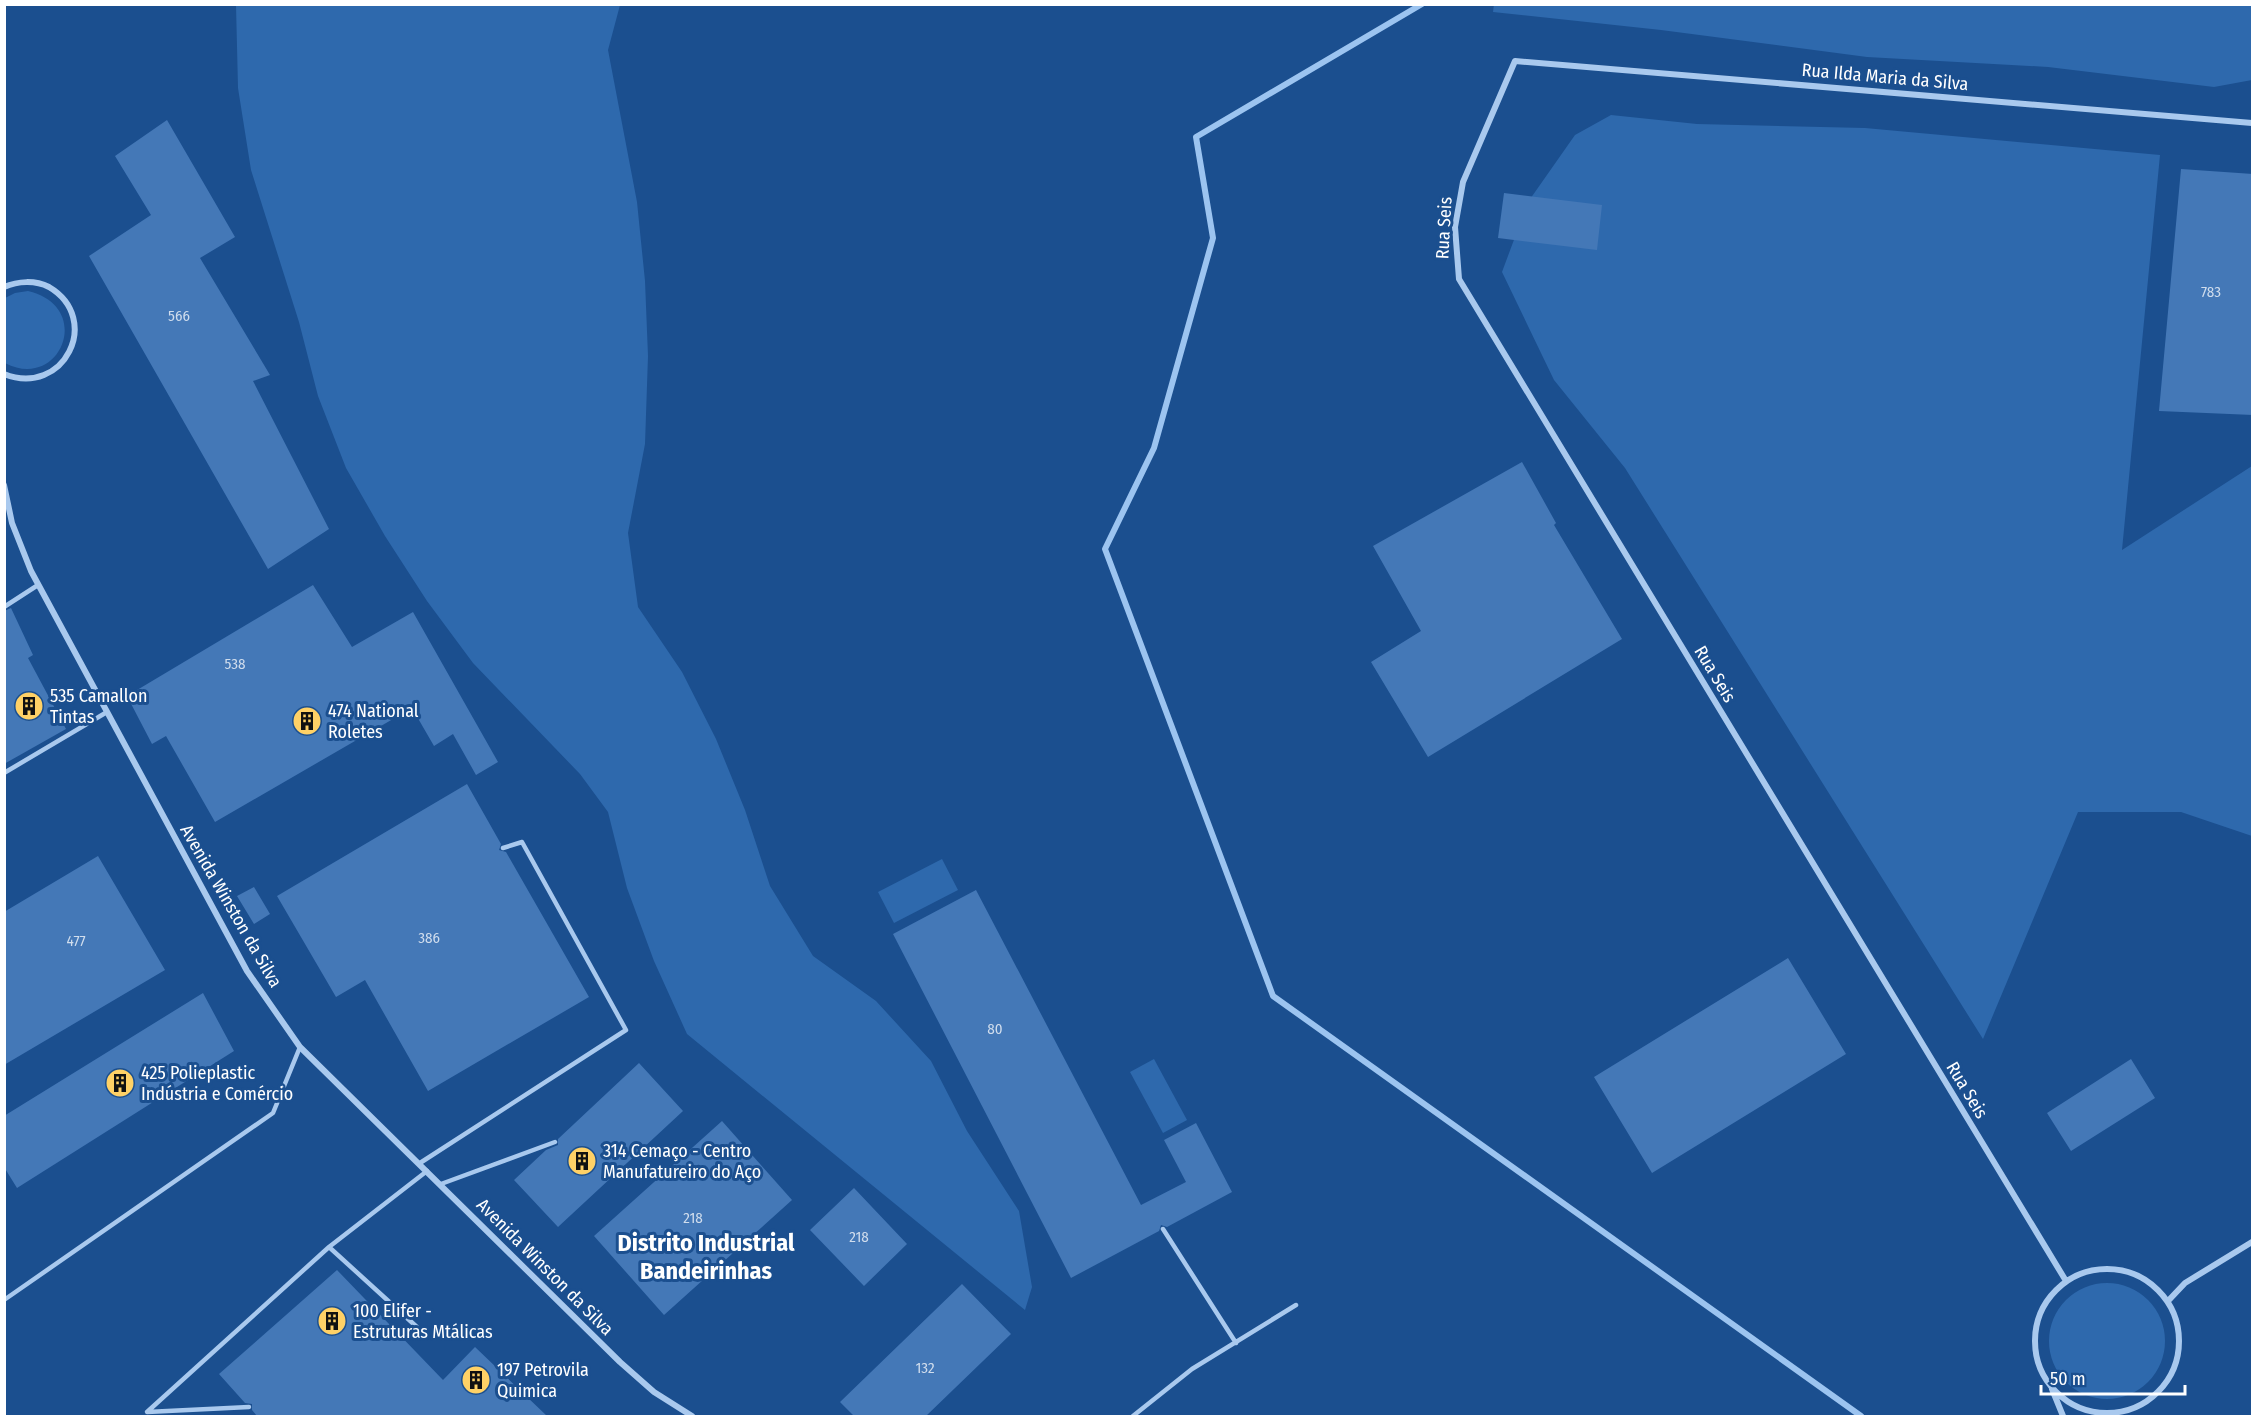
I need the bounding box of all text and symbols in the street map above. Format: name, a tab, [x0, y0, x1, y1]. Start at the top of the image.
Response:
street label: Rua Ilda Maria da Silva	[1801, 59, 1969, 95]
street label: Rua Seis	[1431, 196, 1457, 260]
house number: 783	[2201, 283, 2221, 301]
house number: 566	[168, 307, 190, 325]
street label: Rua Seis	[1690, 642, 1741, 707]
house number: 538	[224, 655, 246, 673]
place label: 535 Camallon Tintas	[50, 685, 147, 728]
building icon: 535 Camallon Tintas	[13, 690, 45, 722]
place label: 474 National Roletes	[328, 700, 419, 743]
building icon: 474 National Roletes	[291, 705, 323, 737]
street label: Avenida Winston da Silva	[175, 821, 287, 991]
house number: 386	[418, 929, 440, 947]
house number: 477	[66, 932, 86, 950]
house number: 80	[987, 1020, 1003, 1038]
street label: Rua Seis	[1942, 1058, 1993, 1123]
place label: 425 Polieplastic Indústria e Comércio	[141, 1062, 293, 1105]
building icon: 425 Polieplastic Indústria e Comércio	[104, 1067, 136, 1099]
place label: 314 Cemaço - Centro Manufatureiro do Aço	[603, 1140, 761, 1183]
building icon: 314 Cemaço - Centro Manufatureiro do Aço	[566, 1145, 598, 1177]
street label: Avenida Winston da Silva	[472, 1194, 618, 1340]
house number: 218	[683, 1209, 703, 1227]
house number: 218	[849, 1228, 869, 1246]
district label: Distrito Industrial Bandeirinhas	[617, 1229, 795, 1285]
place label: 100 Elifer - Estruturas Mtálicas	[353, 1300, 493, 1343]
building icon: 100 Elifer - Estruturas Mtálicas	[316, 1305, 348, 1337]
scale bar	[2041, 1358, 2185, 1396]
place label: 197 Petrovila Quimica	[497, 1359, 589, 1402]
house number: 132	[915, 1359, 935, 1377]
building icon: 197 Petrovila Quimica	[460, 1364, 492, 1396]
text: 50 m	[2050, 1368, 2086, 1390]

